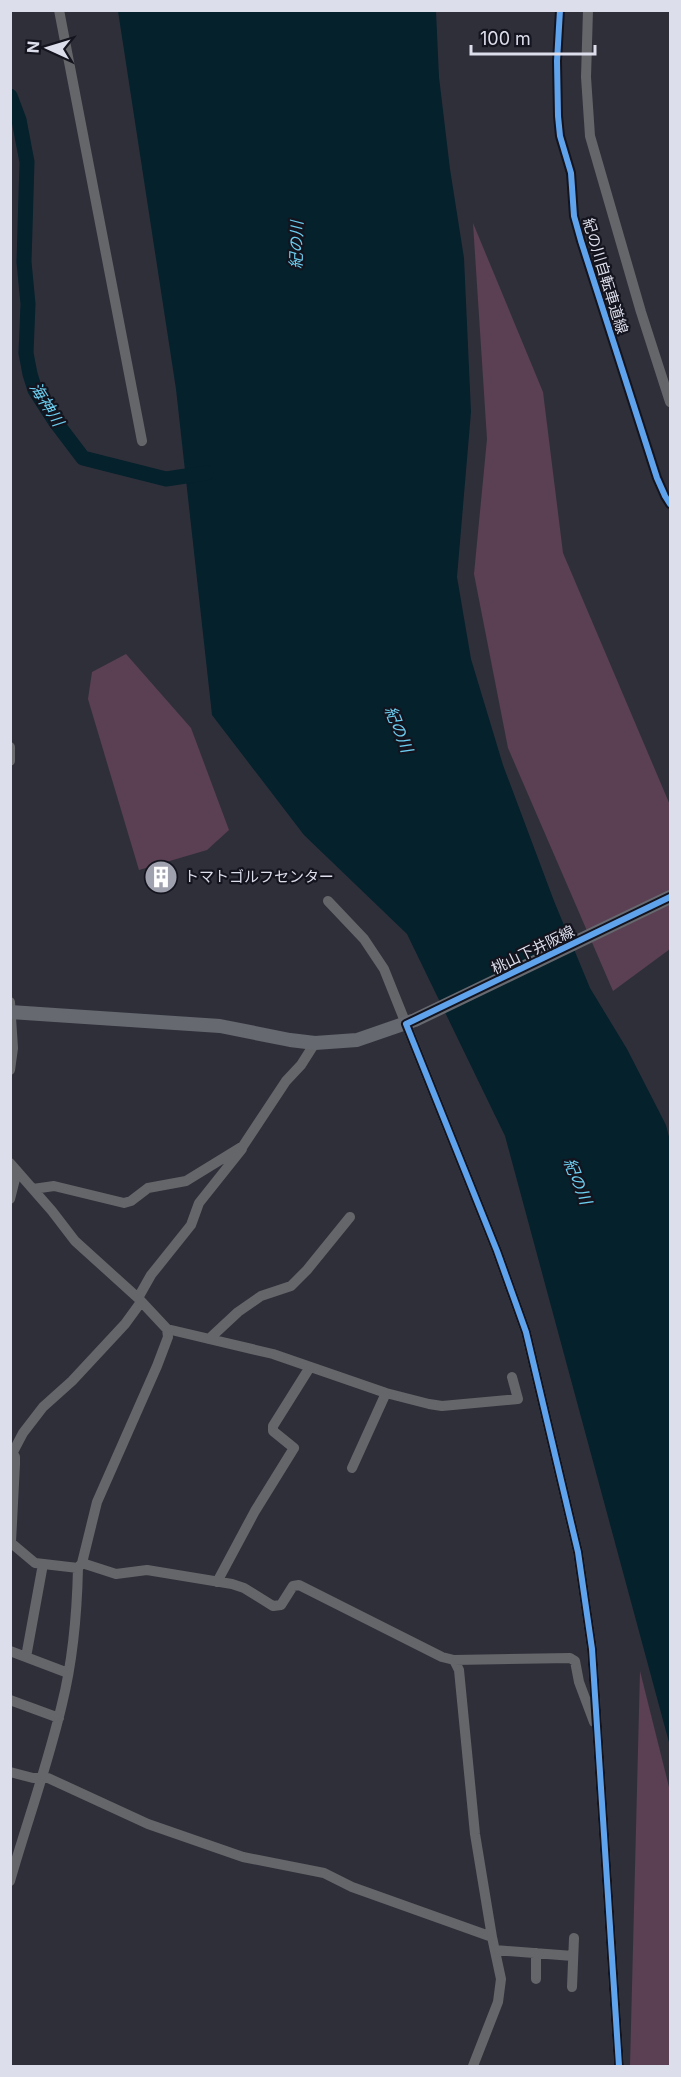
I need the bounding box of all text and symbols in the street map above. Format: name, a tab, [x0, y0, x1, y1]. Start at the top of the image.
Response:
north arrow	[18, 18, 78, 78]
scale bar	[471, 18, 596, 56]
text: 100 m	[480, 28, 531, 49]
text: N	[23, 40, 43, 54]
street label: 紀の川自転車道線	[579, 216, 632, 336]
water label: 紀の川	[286, 219, 306, 269]
water label: 海神川	[26, 378, 69, 431]
water label: 紀の川	[381, 703, 418, 757]
building icon: トマトゴルフセンター	[143, 859, 179, 895]
place label: トマトゴルフセンター	[184, 867, 334, 886]
street label: 桃山下井阪線	[488, 921, 577, 978]
water label: 紀の川	[560, 1155, 597, 1209]

